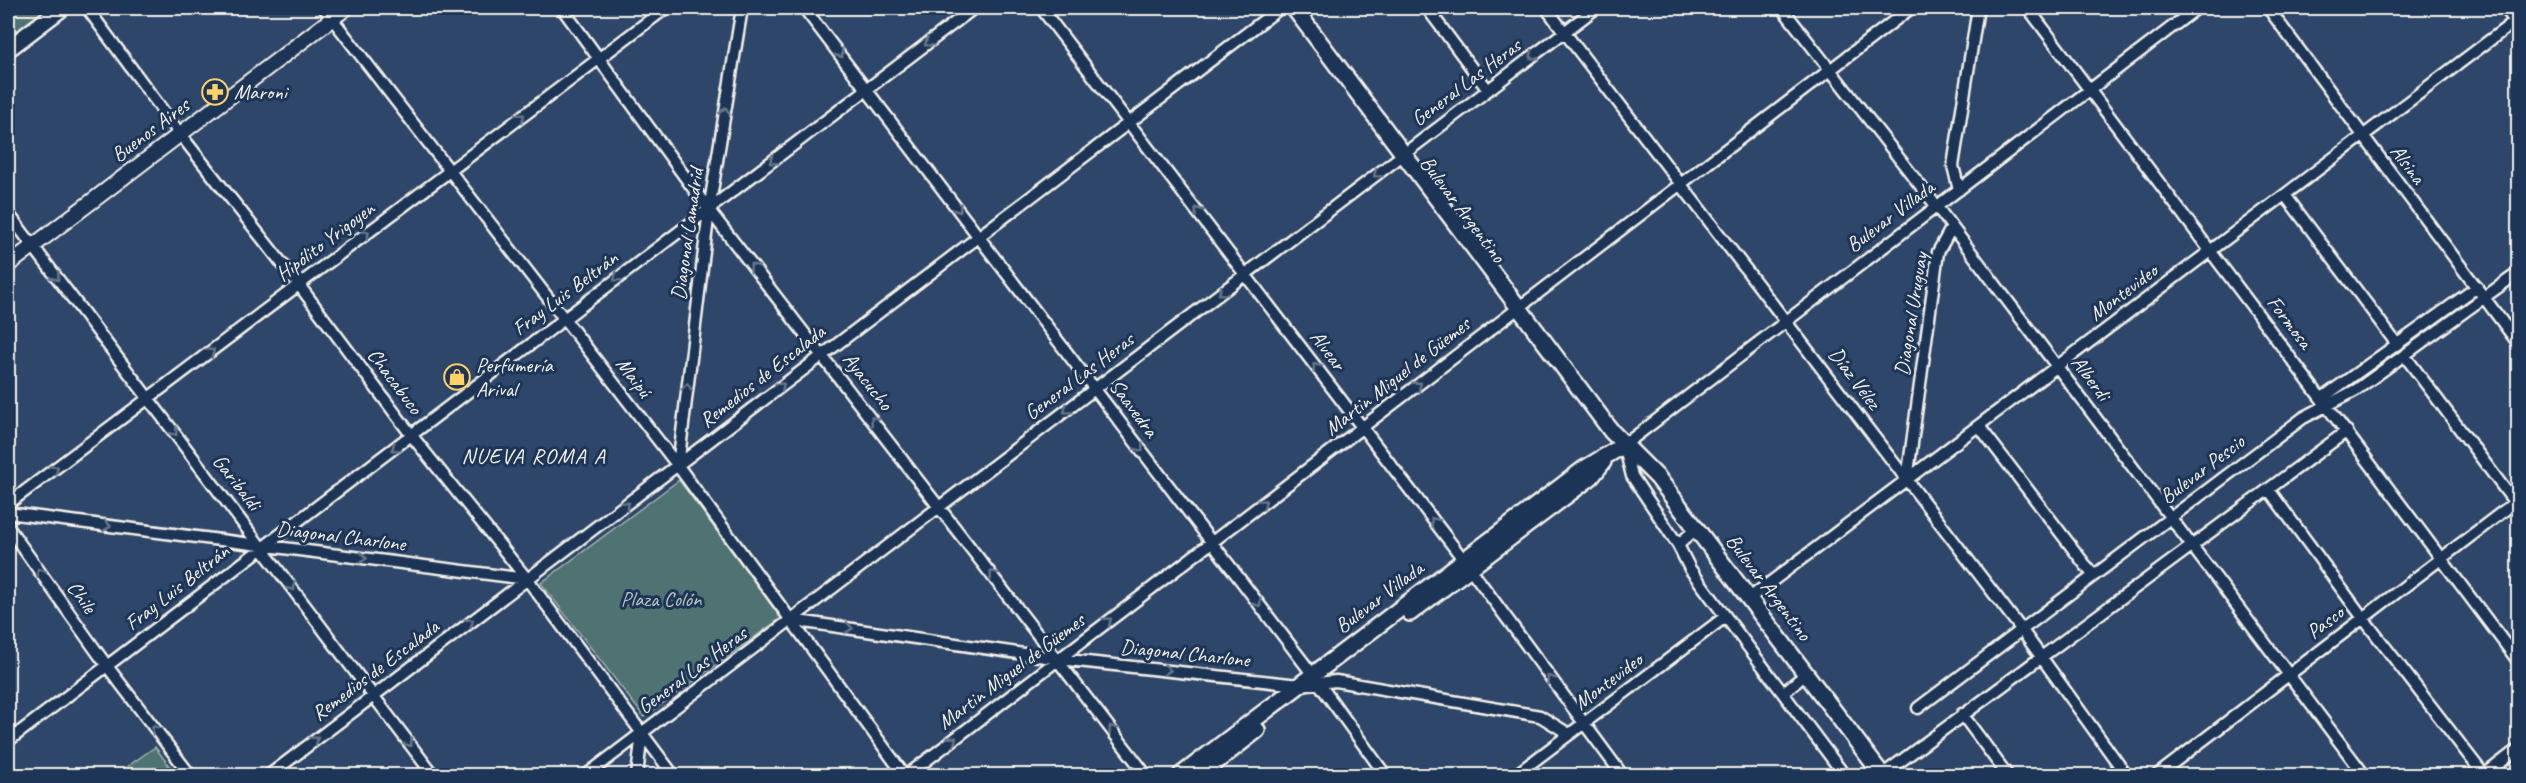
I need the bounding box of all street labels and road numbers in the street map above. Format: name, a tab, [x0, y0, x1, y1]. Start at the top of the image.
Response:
street label: General Las Heras	[1406, 31, 1527, 132]
street label: Buenos Aires	[106, 91, 195, 168]
street label: Alsina	[2385, 139, 2432, 190]
street label: Bulevar Argentino	[1414, 151, 1513, 269]
street label: Diagonal Lamadrid	[665, 163, 710, 301]
street label: Bulevar Villada	[1841, 173, 1941, 258]
street label: Hipólito Yrigoyen	[270, 194, 381, 287]
street label: Fray Luis Beltrán	[507, 245, 623, 341]
street label: Diagonal Uruguay	[1888, 249, 1934, 377]
street label: Montevideo	[2084, 256, 2164, 326]
street label: Formosa	[2262, 290, 2320, 356]
street label: Martin Miguel de Güemes	[1319, 310, 1476, 441]
street label: Remedios de Escalada	[694, 318, 831, 433]
street label: General Las Heras	[1019, 325, 1140, 426]
street label: Alvear	[1304, 325, 1352, 376]
street label: Díaz Vélez	[1823, 342, 1888, 416]
street label: Chacabuco	[362, 343, 429, 421]
street label: Ayacucho	[837, 347, 900, 416]
street label: Alberdi	[2066, 350, 2118, 408]
street label: Maipú	[610, 352, 659, 404]
street label: Saavedra	[1104, 374, 1165, 444]
street label: Bulevar Pescio	[2154, 428, 2251, 509]
street label: Garibaldi	[207, 449, 269, 518]
street label: Diagonal Charlone	[275, 515, 409, 557]
street label: Bulevar Argentino	[1720, 529, 1819, 647]
street label: Fray Luis Beltrán	[120, 538, 235, 636]
street label: Bulevar Villada	[1330, 554, 1430, 639]
street label: Chile	[61, 576, 103, 619]
street label: Pasco	[2301, 598, 2351, 644]
street label: Martin Miguel de Güemes	[932, 606, 1091, 735]
street label: Remedios de Escalada	[306, 613, 445, 726]
street label: General Las Heras	[632, 619, 753, 720]
street label: Diagonal Charlone	[1119, 633, 1253, 673]
street label: Montevideo	[1569, 645, 1649, 715]

